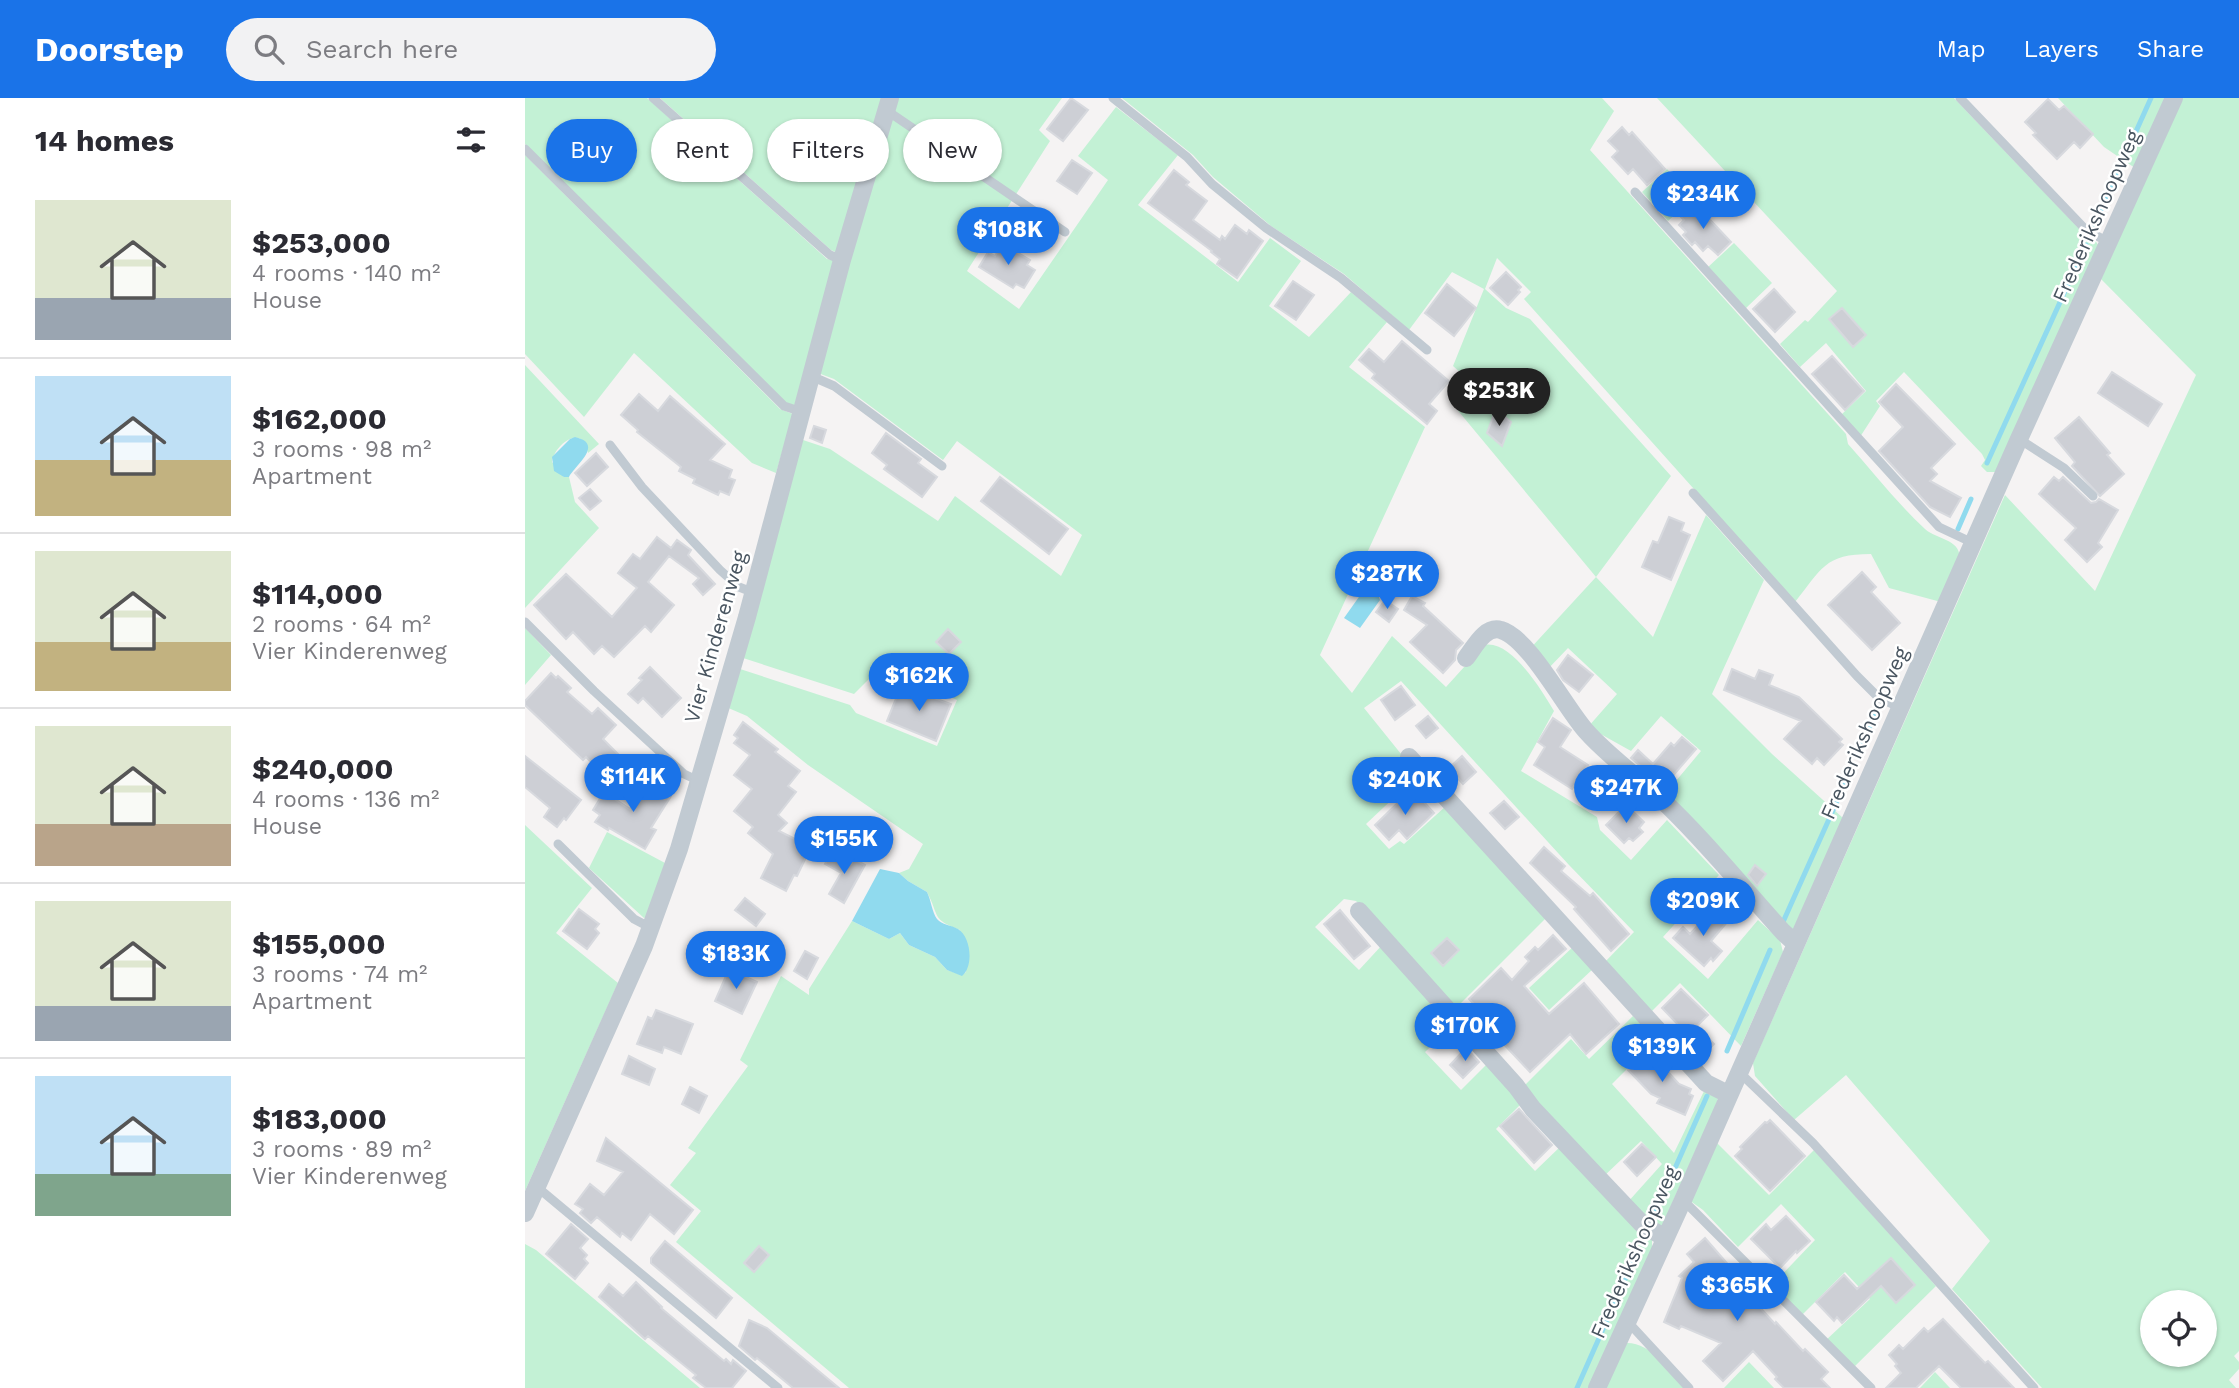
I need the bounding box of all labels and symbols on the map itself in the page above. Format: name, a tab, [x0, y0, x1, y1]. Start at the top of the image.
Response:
street label: Frederikshoopweg	[2047, 125, 2146, 306]
pin: $234K	[1654, 172, 1752, 231]
pin: $108K	[959, 208, 1057, 267]
pin: $253K	[1450, 368, 1548, 428]
street label: Vier Kinderenweg	[678, 547, 752, 726]
pin: $287K	[1338, 552, 1436, 611]
street label: Frederikshoopweg	[1815, 642, 1914, 823]
pin: $162K	[870, 654, 968, 713]
pin: $114K	[584, 754, 682, 814]
pin: $240K	[1356, 758, 1454, 817]
pin: $247K	[1577, 766, 1675, 825]
pin: $155K	[795, 816, 893, 876]
pin: $209K	[1654, 878, 1752, 938]
pin: $183K	[687, 932, 785, 991]
pin: $170K	[1416, 1004, 1514, 1063]
pin: $139K	[1613, 1024, 1711, 1084]
street label: Frederikshoopweg	[1585, 1161, 1684, 1342]
pin: $365K	[1688, 1264, 1786, 1323]

